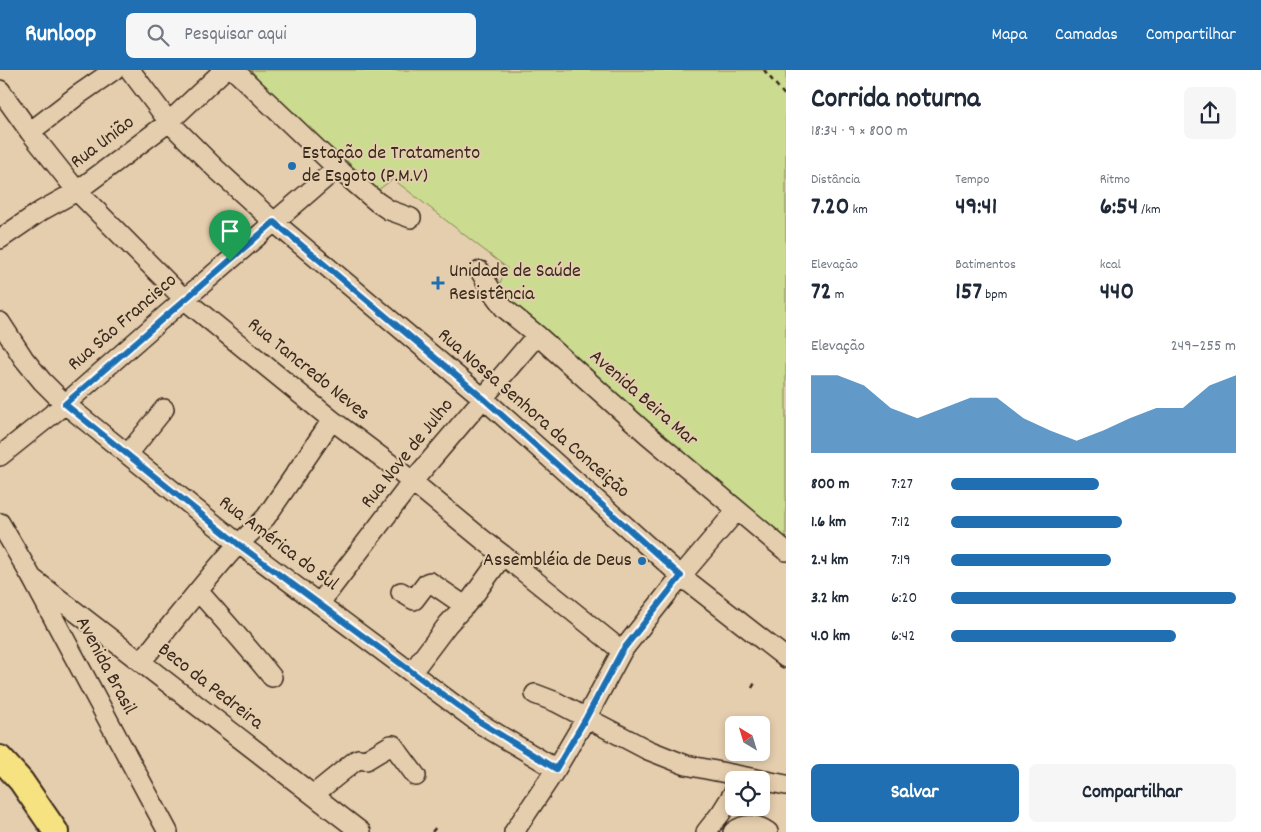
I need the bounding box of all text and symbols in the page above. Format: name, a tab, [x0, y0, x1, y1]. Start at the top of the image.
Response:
search box	[126, 13, 476, 58]
text: Runloop	[25, 18, 96, 52]
icon: search	[144, 21, 172, 49]
text: Pesquisar aqui	[184, 22, 287, 49]
text: Mapa	[991, 23, 1027, 48]
text: Camadas	[1055, 23, 1118, 48]
text: Compartilhar	[1146, 23, 1236, 48]
text: Corrida noturna	[811, 81, 980, 121]
button: share	[1184, 87, 1236, 139]
street label: Rua União	[65, 110, 141, 176]
text: 18:34 · 9 × 800 m	[811, 120, 908, 143]
place label: Estação de Tratamento de Esgoto (P.M.V)	[302, 140, 480, 191]
marker: Estação de Tratamento de Esgoto (P.M.V)	[286, 160, 298, 172]
text: Distância	[811, 170, 860, 190]
text: Tempo	[955, 170, 989, 190]
text: Ritmo	[1100, 170, 1130, 190]
text: 7.20	[811, 190, 849, 226]
text: 49:41	[955, 190, 997, 226]
text: 6:54	[1100, 190, 1138, 226]
text: km	[849, 200, 868, 220]
text: /km	[1138, 200, 1161, 220]
pin	[209, 210, 251, 261]
icon: arrive	[216, 217, 244, 245]
text: Elevação	[811, 255, 858, 275]
text: Batimentos	[955, 255, 1016, 275]
text: kcal	[1100, 255, 1121, 275]
place label: Unidade de Saúde Resistência	[449, 258, 581, 309]
street label: Rua São Francisco	[62, 268, 184, 378]
text: 72	[811, 275, 832, 311]
text: 157	[955, 275, 982, 311]
text: 440	[1100, 275, 1134, 311]
marker: Unidade de Saúde Resistência	[431, 276, 445, 290]
text: m	[832, 285, 844, 305]
text: bpm	[982, 285, 1007, 305]
street label: Rua Tancredo Neves	[241, 312, 375, 428]
street label: Rua Nossa Senhora da Conceição	[431, 322, 635, 506]
text: Elevação	[811, 335, 865, 358]
text: 249–255 m	[1171, 335, 1236, 358]
street label: Avenida Beira Mar	[582, 344, 704, 455]
street label: Rua Nove de Julho	[355, 393, 461, 515]
text: 800 m	[811, 473, 850, 496]
text: 7:27	[891, 473, 913, 496]
street label: Rua América do Sul	[212, 490, 344, 599]
text: 1.6 km	[811, 511, 846, 534]
text: 7:12	[891, 511, 910, 534]
place label: Assembléia de Deus	[483, 547, 632, 575]
text: 2.4 km	[811, 549, 849, 572]
text: 7:19	[891, 549, 911, 572]
marker: Assembléia de Deus	[636, 555, 648, 567]
text: 3.2 km	[811, 587, 849, 610]
text: 6:20	[891, 587, 917, 610]
street label: Avenida Brasil	[67, 612, 143, 720]
text: 4.0 km	[811, 625, 850, 648]
text: 6:42	[891, 625, 915, 648]
street label: Beco da Pedreira	[151, 637, 269, 738]
north arrow	[725, 716, 770, 761]
map controls	[725, 716, 770, 816]
button: Salvar	[811, 764, 1019, 822]
button: Compartilhar	[1029, 764, 1236, 822]
button: locate	[725, 771, 770, 816]

